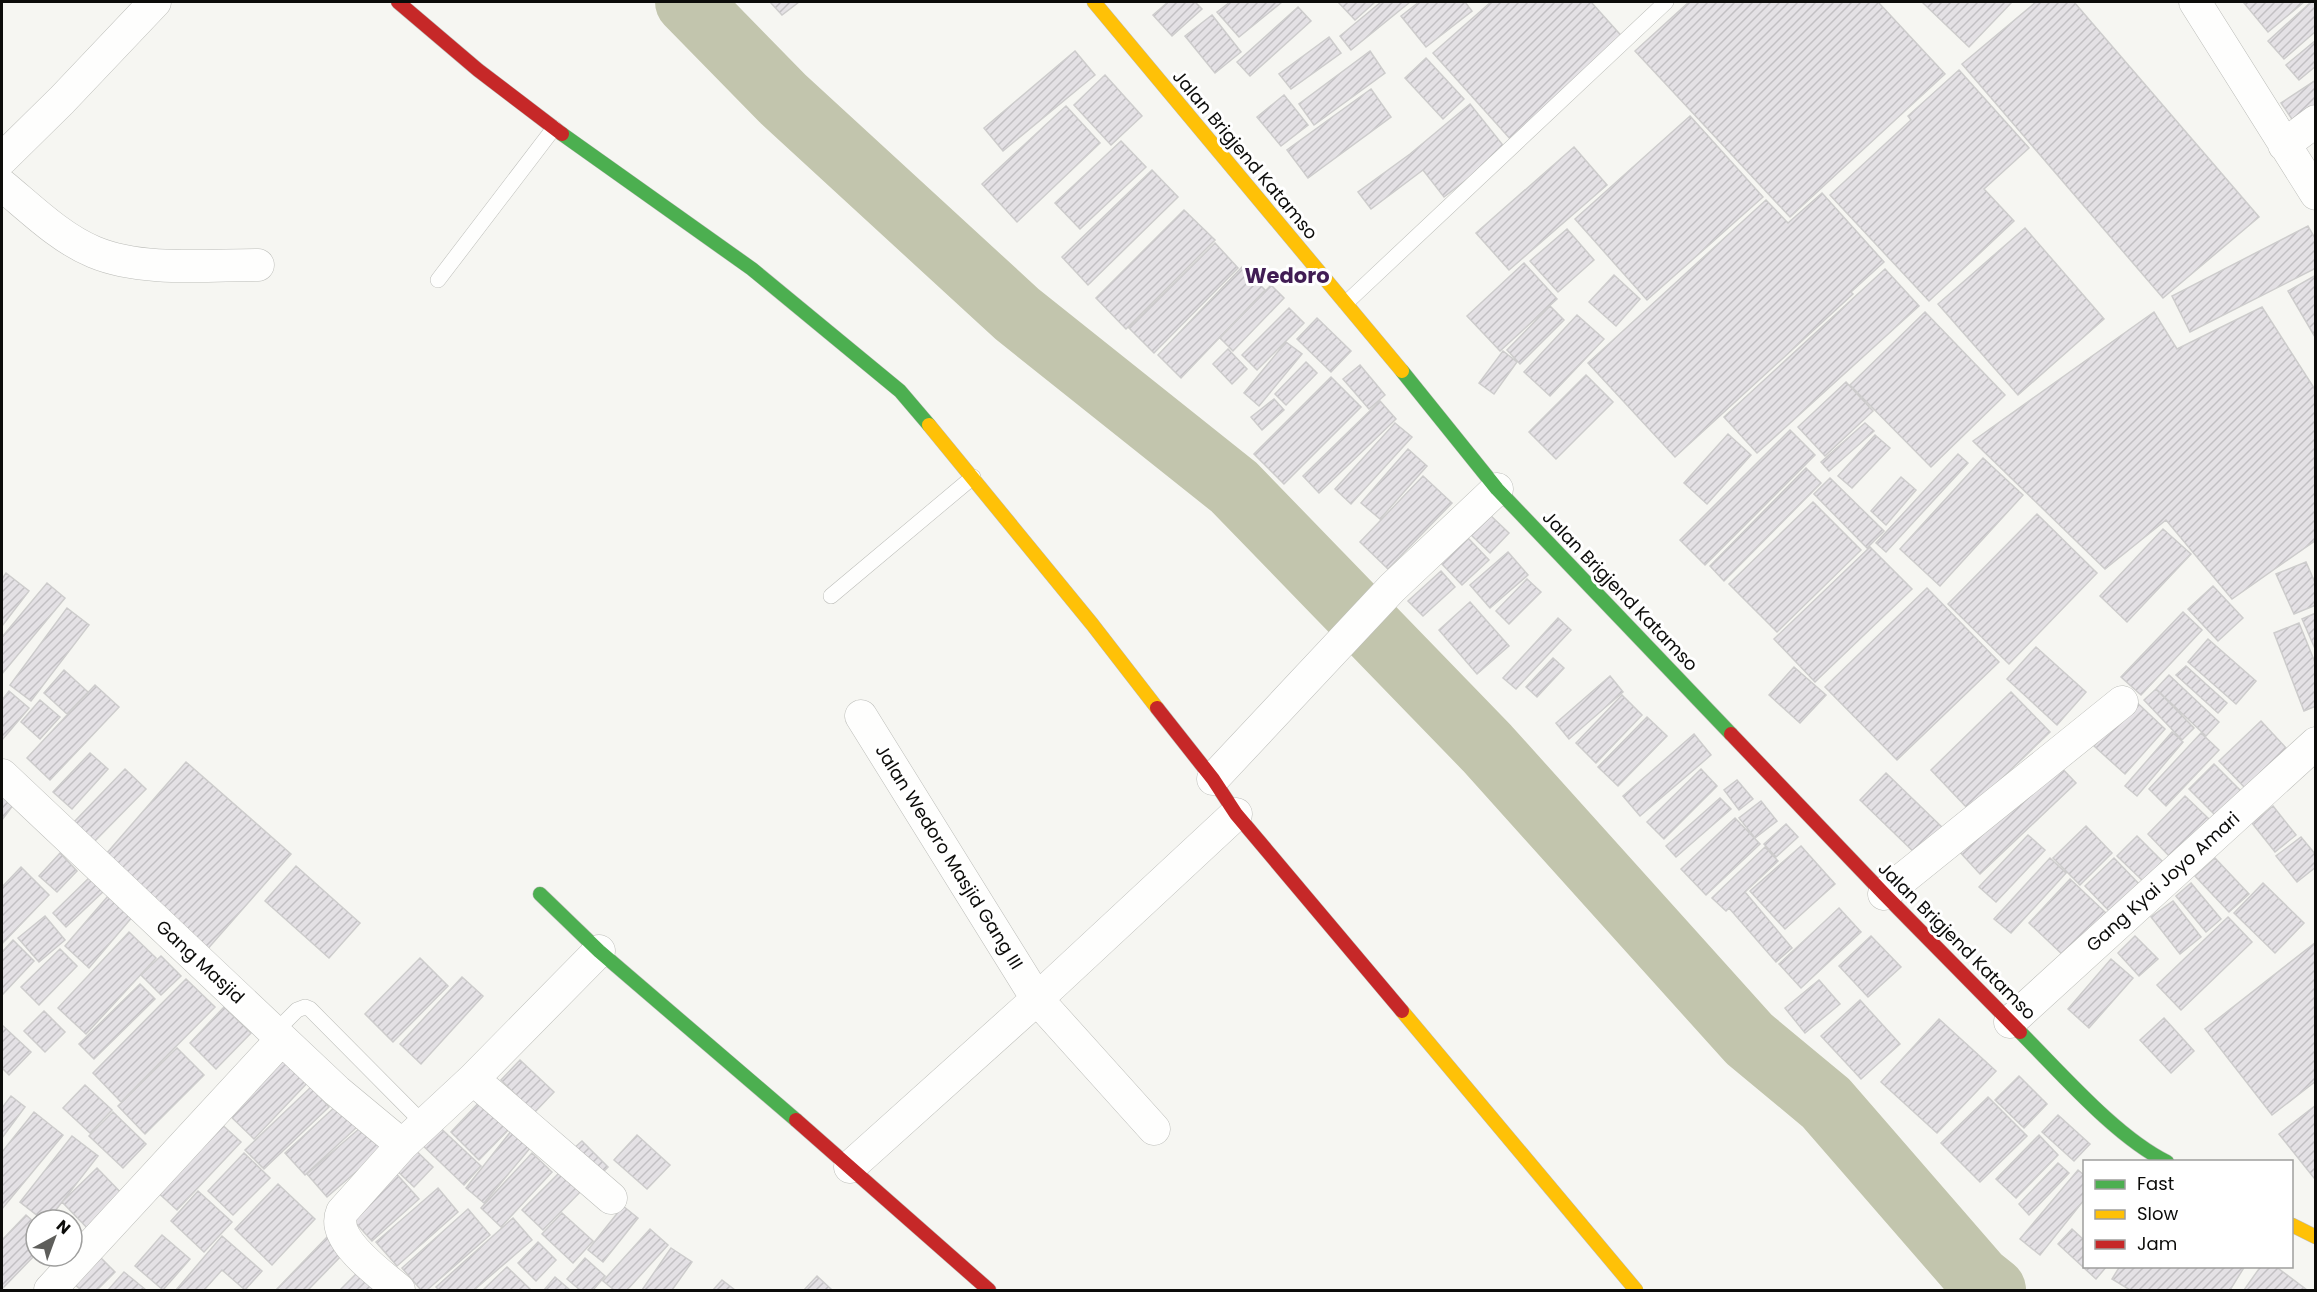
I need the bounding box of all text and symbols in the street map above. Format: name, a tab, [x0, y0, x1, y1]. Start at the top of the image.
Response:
street label: Jalan Brigjend Katamso	[1167, 65, 1324, 245]
district label: Wedoro	[1244, 261, 1330, 290]
street label: Jalan Brigjend Katamso	[1537, 505, 1704, 676]
street label: Jalan Wedoro Masjid Gang III	[870, 739, 1029, 974]
street label: Gang Kyai Joyo Amari	[2081, 806, 2245, 957]
street label: Jalan Brigjend Katamso	[1873, 856, 2042, 1025]
street label: Gang Masjid	[151, 914, 250, 1009]
legend	[2083, 1160, 2293, 1268]
text: Fast	[2137, 1171, 2174, 1196]
text: Slow	[2137, 1201, 2179, 1226]
north arrow	[24, 1208, 84, 1268]
text: N	[51, 1214, 76, 1240]
text: Jam	[2137, 1231, 2177, 1256]

